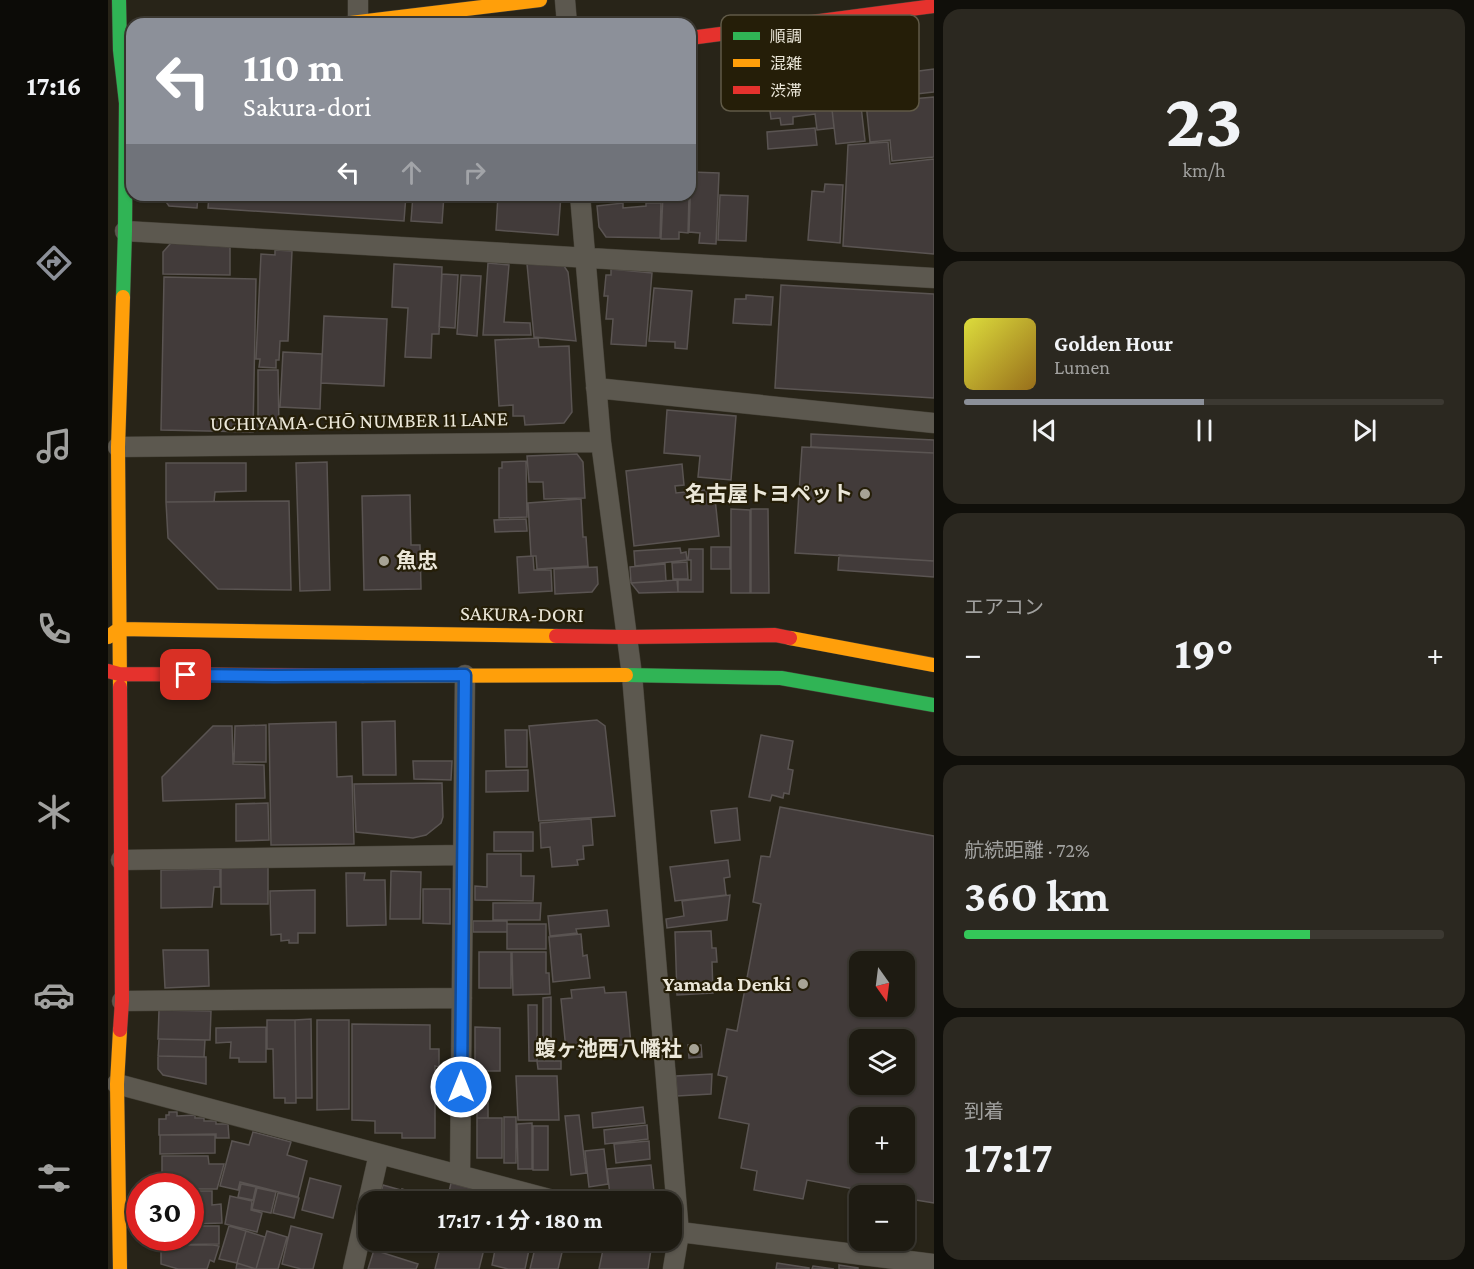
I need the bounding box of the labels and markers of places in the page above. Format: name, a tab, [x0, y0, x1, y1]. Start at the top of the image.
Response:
place label: 名古屋トヨペット	[685, 482, 853, 506]
marker: 名古屋トヨペット	[858, 487, 872, 501]
place label: 魚忠	[396, 549, 438, 573]
marker: 魚忠	[377, 554, 391, 568]
pin	[160, 649, 211, 700]
place label: Yamada Denki	[663, 972, 791, 996]
marker: Yamada Denki	[796, 977, 810, 991]
place label: 蝮ヶ池西八幡社	[535, 1037, 682, 1061]
marker: 蝮ヶ池西八幡社	[687, 1042, 701, 1056]

